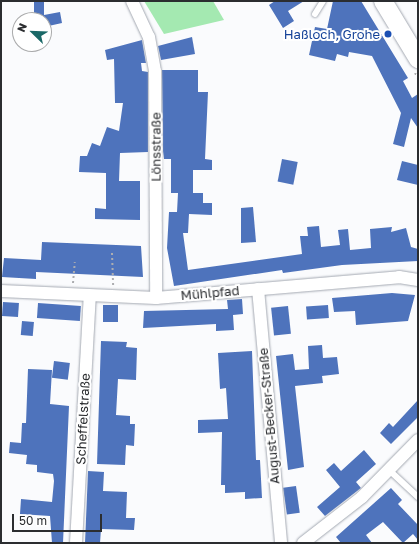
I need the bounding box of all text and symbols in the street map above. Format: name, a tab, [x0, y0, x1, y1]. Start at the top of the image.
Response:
north arrow	[12, 12, 52, 52]
text: N	[14, 21, 29, 34]
place label: Haßloch, Grohe	[284, 26, 380, 42]
marker: Haßloch, Grohe	[383, 29, 393, 39]
street label: Lönsstraße	[148, 112, 164, 182]
street label: Mühlpfad	[180, 283, 240, 303]
street label: August-Becker-Straße	[255, 347, 283, 485]
street label: Scheffelstraße	[73, 373, 93, 465]
scale bar	[14, 506, 104, 532]
text: 50 m	[19, 513, 47, 528]

